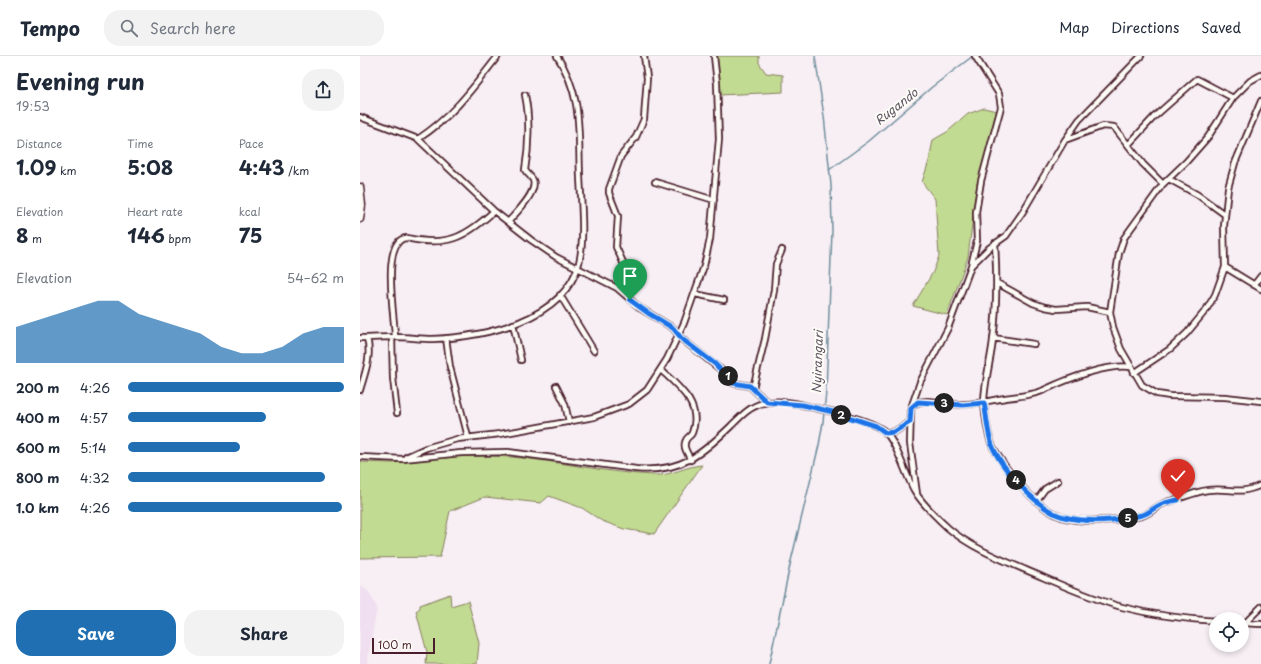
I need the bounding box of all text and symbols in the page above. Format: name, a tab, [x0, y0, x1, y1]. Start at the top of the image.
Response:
search box	[104, 10, 384, 46]
text: Tempo	[20, 14, 80, 42]
text: Search here	[150, 16, 236, 39]
icon: search	[118, 17, 140, 39]
text: Map	[1059, 17, 1089, 38]
text: Directions	[1111, 17, 1179, 38]
text: Saved	[1201, 17, 1241, 38]
text: Evening run	[16, 64, 145, 97]
button: share	[302, 69, 344, 111]
water label: Rugando	[871, 83, 922, 129]
text: 19:53	[16, 96, 50, 115]
text: Distance	[16, 135, 62, 152]
text: Time	[127, 135, 153, 152]
text: Pace	[239, 135, 263, 152]
text: 1.09	[16, 152, 56, 182]
text: 5:08	[127, 152, 173, 182]
text: 4:43	[239, 152, 285, 182]
text: km	[56, 162, 77, 179]
text: /km	[285, 162, 309, 179]
text: Elevation	[16, 203, 63, 220]
text: Heart rate	[127, 203, 183, 220]
text: kcal	[239, 203, 261, 220]
text: 8	[16, 220, 29, 250]
text: 146	[127, 220, 165, 250]
text: 75	[239, 220, 263, 250]
text: m	[29, 230, 42, 247]
text: bpm	[165, 230, 191, 247]
pin	[613, 259, 647, 300]
icon: arrive	[619, 265, 641, 287]
text: Elevation	[16, 268, 72, 287]
text: 54–62 m	[287, 268, 344, 287]
water label: Nyirangari	[807, 328, 827, 394]
pin: 1	[718, 366, 738, 386]
text: 1	[725, 367, 731, 384]
text: 200 m	[16, 378, 60, 397]
text: 4:26	[80, 378, 110, 397]
pin: 3	[934, 393, 954, 413]
text: 3	[940, 394, 948, 411]
pin: 2	[831, 405, 851, 425]
text: 2	[837, 406, 845, 423]
text: 400 m	[16, 408, 60, 427]
text: 4:57	[80, 408, 108, 427]
text: 600 m	[16, 438, 60, 457]
text: 5:14	[80, 438, 107, 457]
pin	[1161, 459, 1195, 500]
icon: check	[1167, 465, 1189, 487]
text: 800 m	[16, 468, 59, 487]
text: 4:32	[80, 468, 110, 487]
pin: 4	[1006, 470, 1026, 490]
text: 4	[1012, 471, 1020, 488]
text: 1.0 km	[16, 498, 59, 517]
text: 4:26	[80, 498, 110, 517]
pin: 5	[1118, 508, 1138, 528]
text: 5	[1124, 509, 1132, 526]
button: Save	[16, 610, 176, 656]
button: Share	[184, 610, 344, 656]
map controls	[1209, 612, 1249, 652]
button: locate	[1209, 612, 1249, 652]
scale bar	[372, 636, 435, 655]
text: 100 m	[378, 636, 412, 653]

